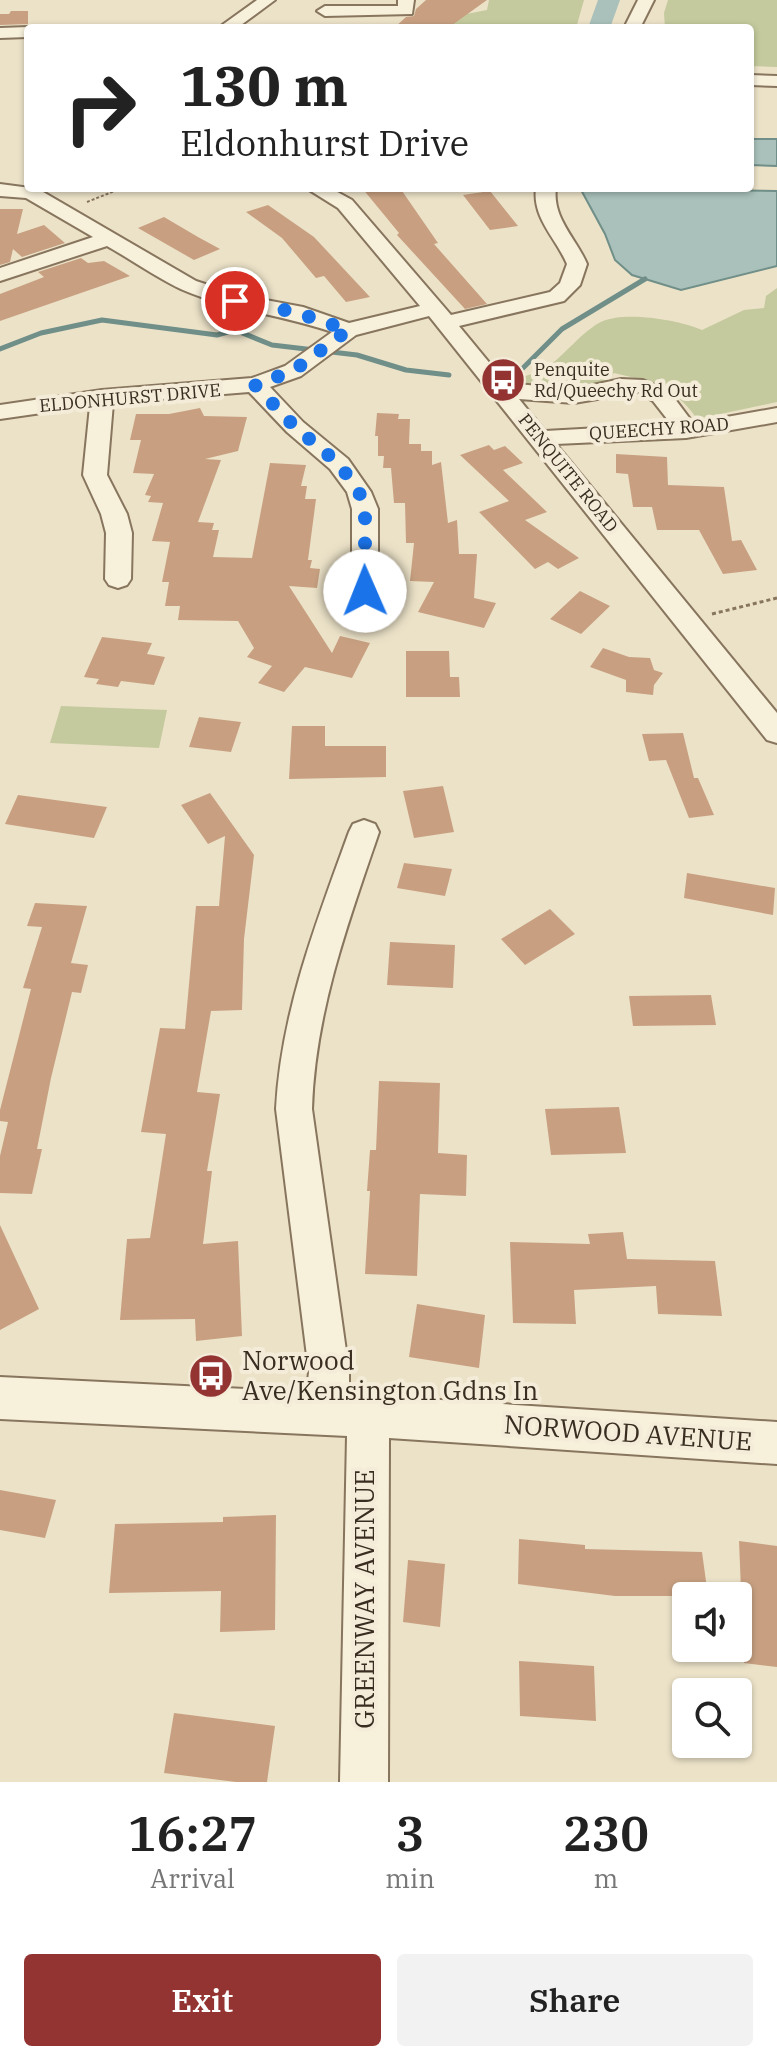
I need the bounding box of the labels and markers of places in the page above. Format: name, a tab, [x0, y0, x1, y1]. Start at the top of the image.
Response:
pin	[201, 267, 269, 335]
bus stop icon: Penquite Rd/Queechy Rd Out	[479, 356, 527, 404]
place label: Penquite Rd/Queechy Rd Out	[534, 358, 698, 402]
place label: Norwood Ave/Kensington Gdns In	[242, 1343, 538, 1407]
bus stop icon: Norwood Ave/Kensington Gdns In	[187, 1352, 235, 1400]

